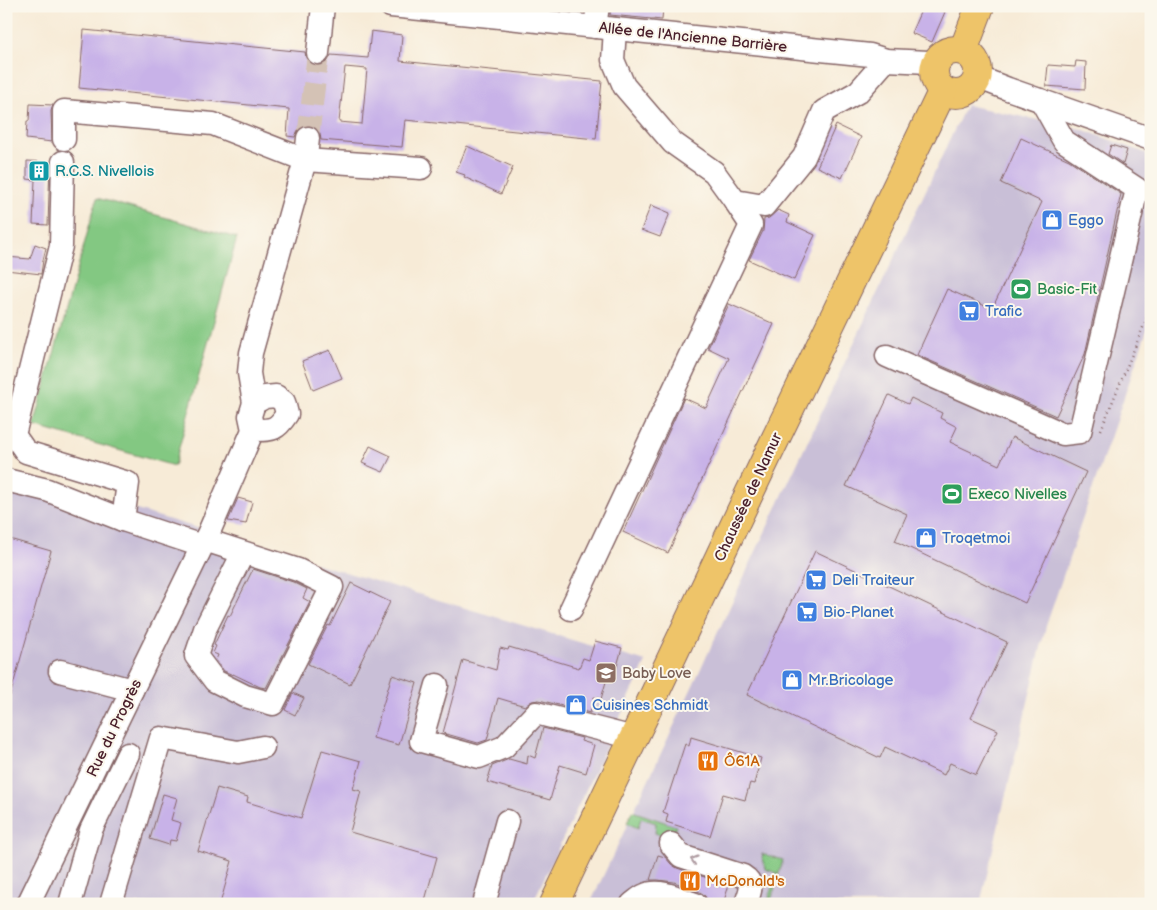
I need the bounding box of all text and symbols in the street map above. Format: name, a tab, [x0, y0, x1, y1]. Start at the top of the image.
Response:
street label: Allée de l'Ancienne Barrière	[598, 18, 788, 57]
building icon: R.C.S. Nivellois	[27, 159, 51, 183]
place label: R.C.S. Nivellois	[55, 162, 155, 181]
shop icon: Eggo	[1040, 208, 1064, 232]
place label: Eggo	[1068, 211, 1104, 230]
sports icon: Basic-Fit	[1009, 277, 1033, 301]
place label: Basic-Fit	[1037, 280, 1098, 299]
supermarket icon: Trafic	[957, 299, 981, 323]
place label: Trafic	[985, 302, 1022, 321]
street label: Chaussée de Namur	[710, 429, 787, 565]
sports icon: Execo Nivelles	[940, 482, 964, 506]
place label: Execo Nivelles	[968, 485, 1068, 504]
shop icon: Troqetmoi	[914, 526, 938, 550]
place label: Troqetmoi	[942, 529, 1011, 548]
supermarket icon: Deli Traiteur	[804, 568, 828, 592]
place label: Deli Traiteur	[832, 571, 915, 590]
supermarket icon: Bio-Planet	[795, 600, 819, 624]
place label: Bio-Planet	[823, 603, 894, 622]
school or university icon: Baby Love	[594, 661, 618, 685]
place label: Baby Love	[622, 664, 692, 683]
shop icon: Mr.Bricolage	[780, 668, 804, 692]
place label: Mr.Bricolage	[808, 671, 894, 690]
street label: Rue du Progrès	[83, 676, 147, 780]
shop icon: Cuisines Schmidt	[564, 693, 588, 717]
place label: Cuisines Schmidt	[592, 696, 709, 715]
restaurant icon: Ô61A	[696, 749, 720, 773]
place label: Ô61A	[724, 752, 760, 771]
one-way arrow	[690, 856, 699, 866]
restaurant icon: McDonald's	[678, 869, 702, 893]
place label: McDonald's	[706, 872, 785, 891]

